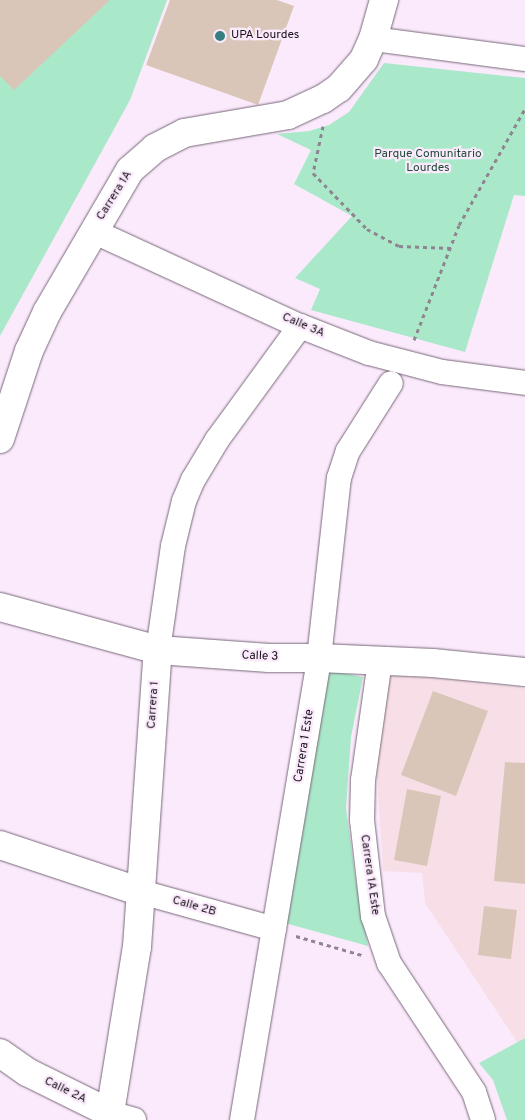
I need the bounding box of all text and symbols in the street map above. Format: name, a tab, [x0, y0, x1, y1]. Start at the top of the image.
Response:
marker: UPA Lourdes	[213, 29, 227, 43]
place label: UPA Lourdes	[231, 29, 300, 43]
park label: Parque Comunitario Lourdes	[374, 148, 482, 176]
street label: Carrera 1A	[94, 169, 136, 223]
street label: Calle 3A	[280, 311, 326, 341]
street label: Calle 3	[241, 649, 279, 665]
street label: Carrera 1	[145, 681, 163, 729]
street label: Carrera 1 Este	[292, 708, 318, 784]
street label: Carrera 1A Este	[356, 834, 382, 916]
street label: Calle 2B	[170, 894, 218, 920]
street label: Calle 2A	[42, 1075, 88, 1107]

